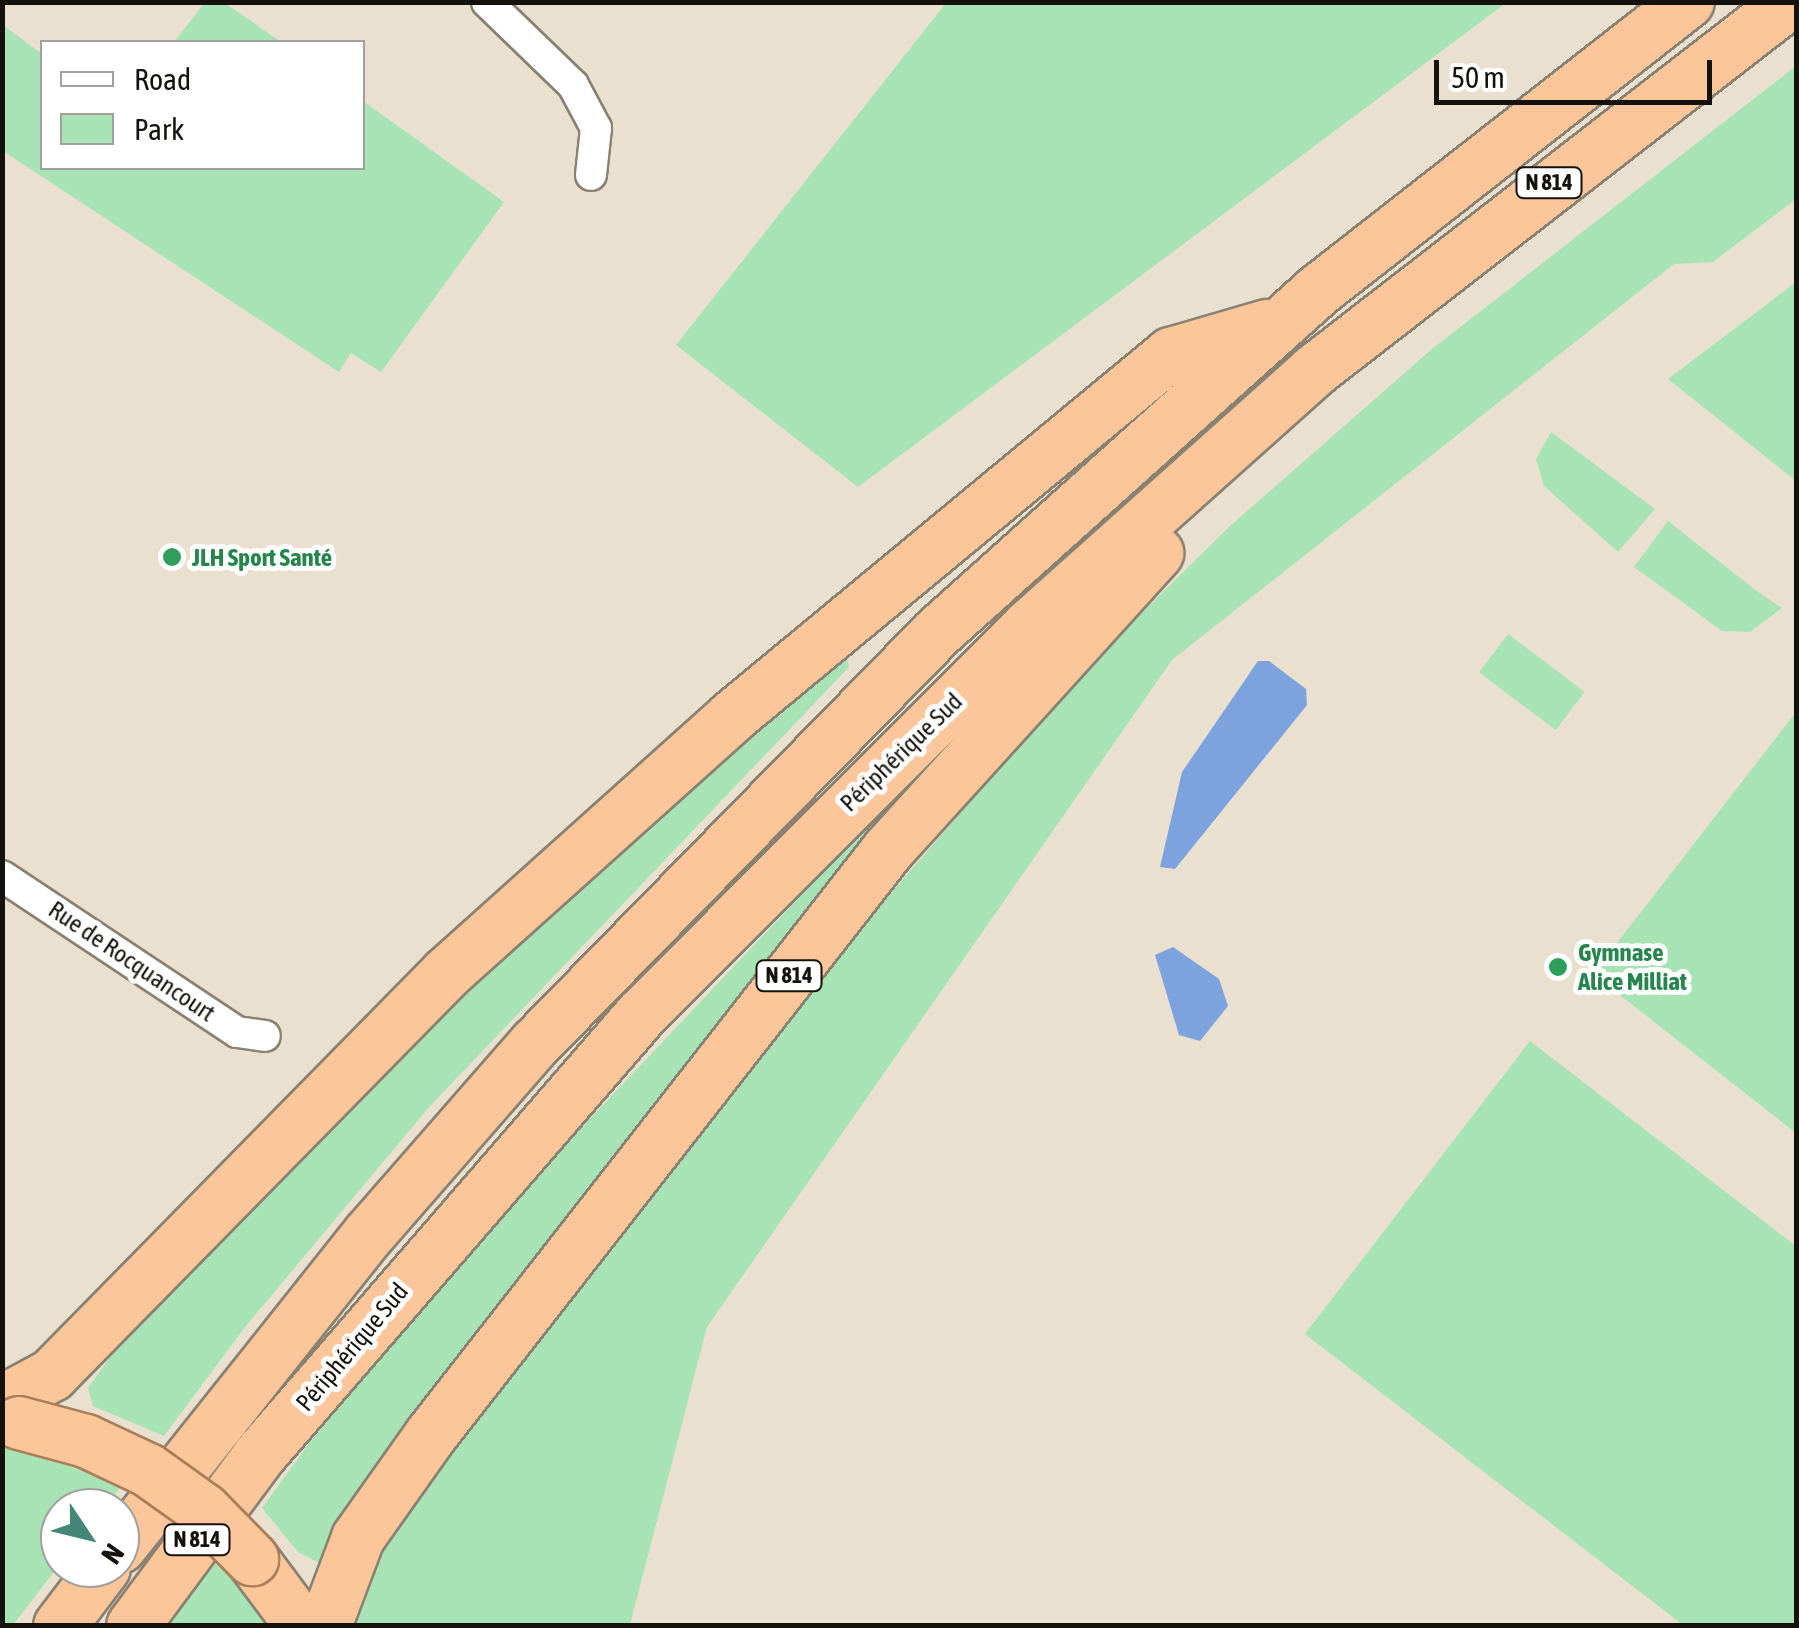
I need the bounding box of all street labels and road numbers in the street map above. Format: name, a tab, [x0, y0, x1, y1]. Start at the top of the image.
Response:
road number: N 814	[1514, 166, 1584, 200]
street label: Périphérique Sud	[834, 686, 968, 818]
street label: Rue de Rocquancourt	[43, 894, 221, 1028]
road number: N 814	[754, 959, 824, 993]
street label: Périphérique Sud	[290, 1277, 414, 1417]
road number: N 814	[162, 1523, 232, 1557]

